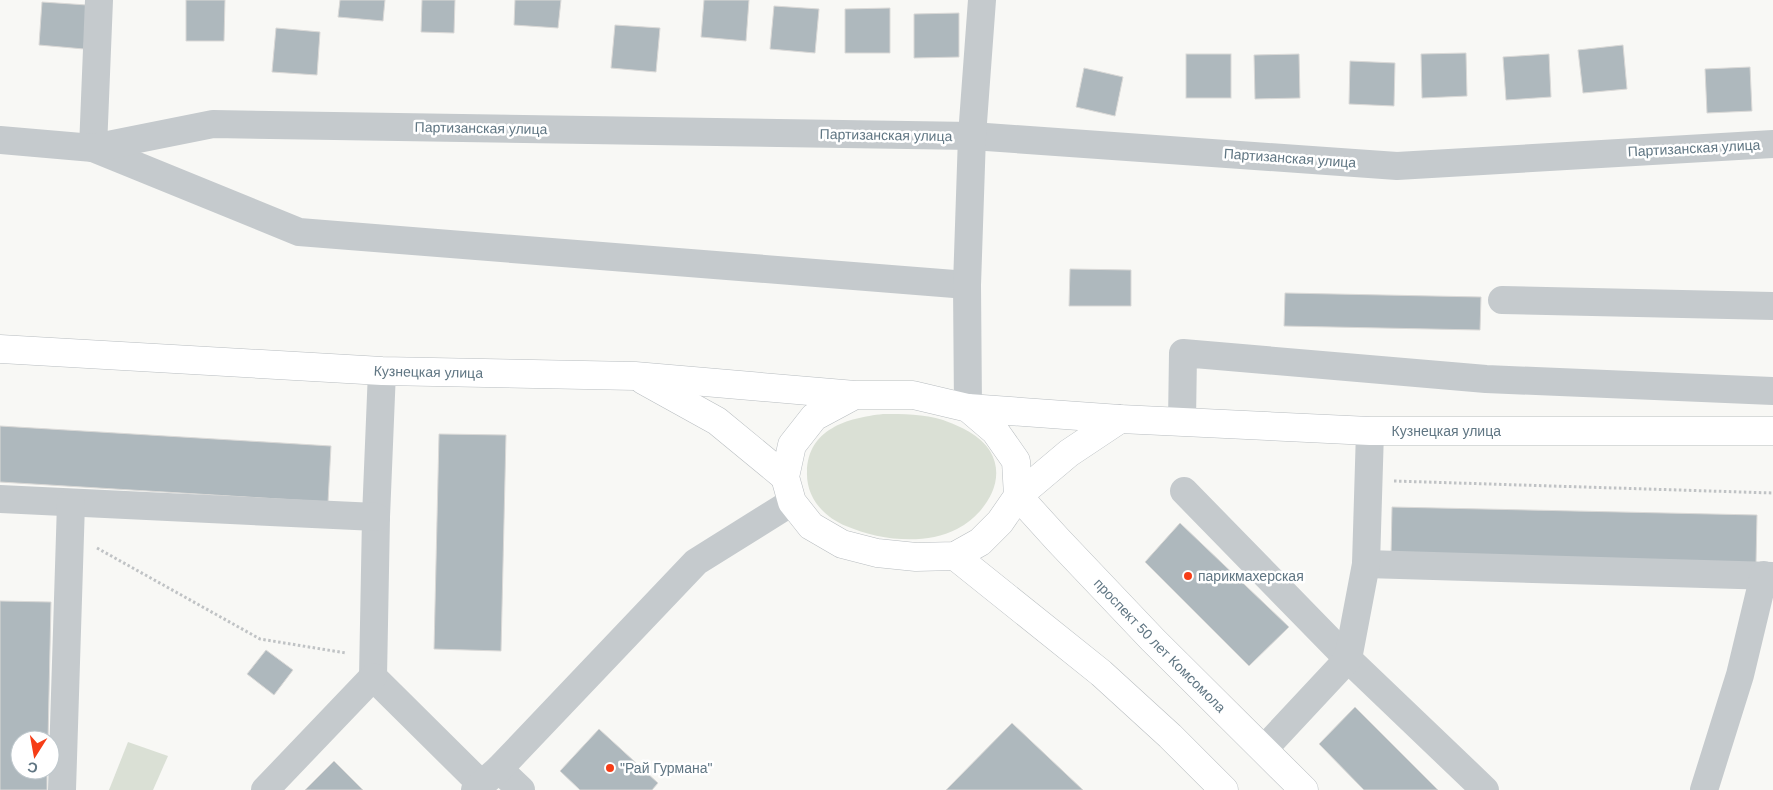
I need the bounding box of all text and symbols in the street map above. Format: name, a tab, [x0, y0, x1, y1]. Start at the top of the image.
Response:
street label: Партизанская улица	[415, 119, 548, 137]
street label: Партизанская улица	[820, 126, 953, 144]
street label: Партизанская улица	[1627, 137, 1761, 159]
street label: Партизанская улица	[1223, 145, 1357, 171]
street label: Кузнецкая улица	[373, 363, 483, 381]
street label: Кузнецкая улица	[1392, 423, 1501, 439]
place label: парикмахерская	[1198, 568, 1304, 584]
marker: парикмахерская	[1182, 570, 1194, 582]
street label: проспект 50 лет Комсомола	[1091, 575, 1229, 716]
north arrow	[10, 730, 60, 780]
text: С	[26, 759, 39, 777]
place label: "Рай Гурмана"	[620, 760, 713, 776]
marker: "Рай Гурмана"	[604, 762, 616, 774]

